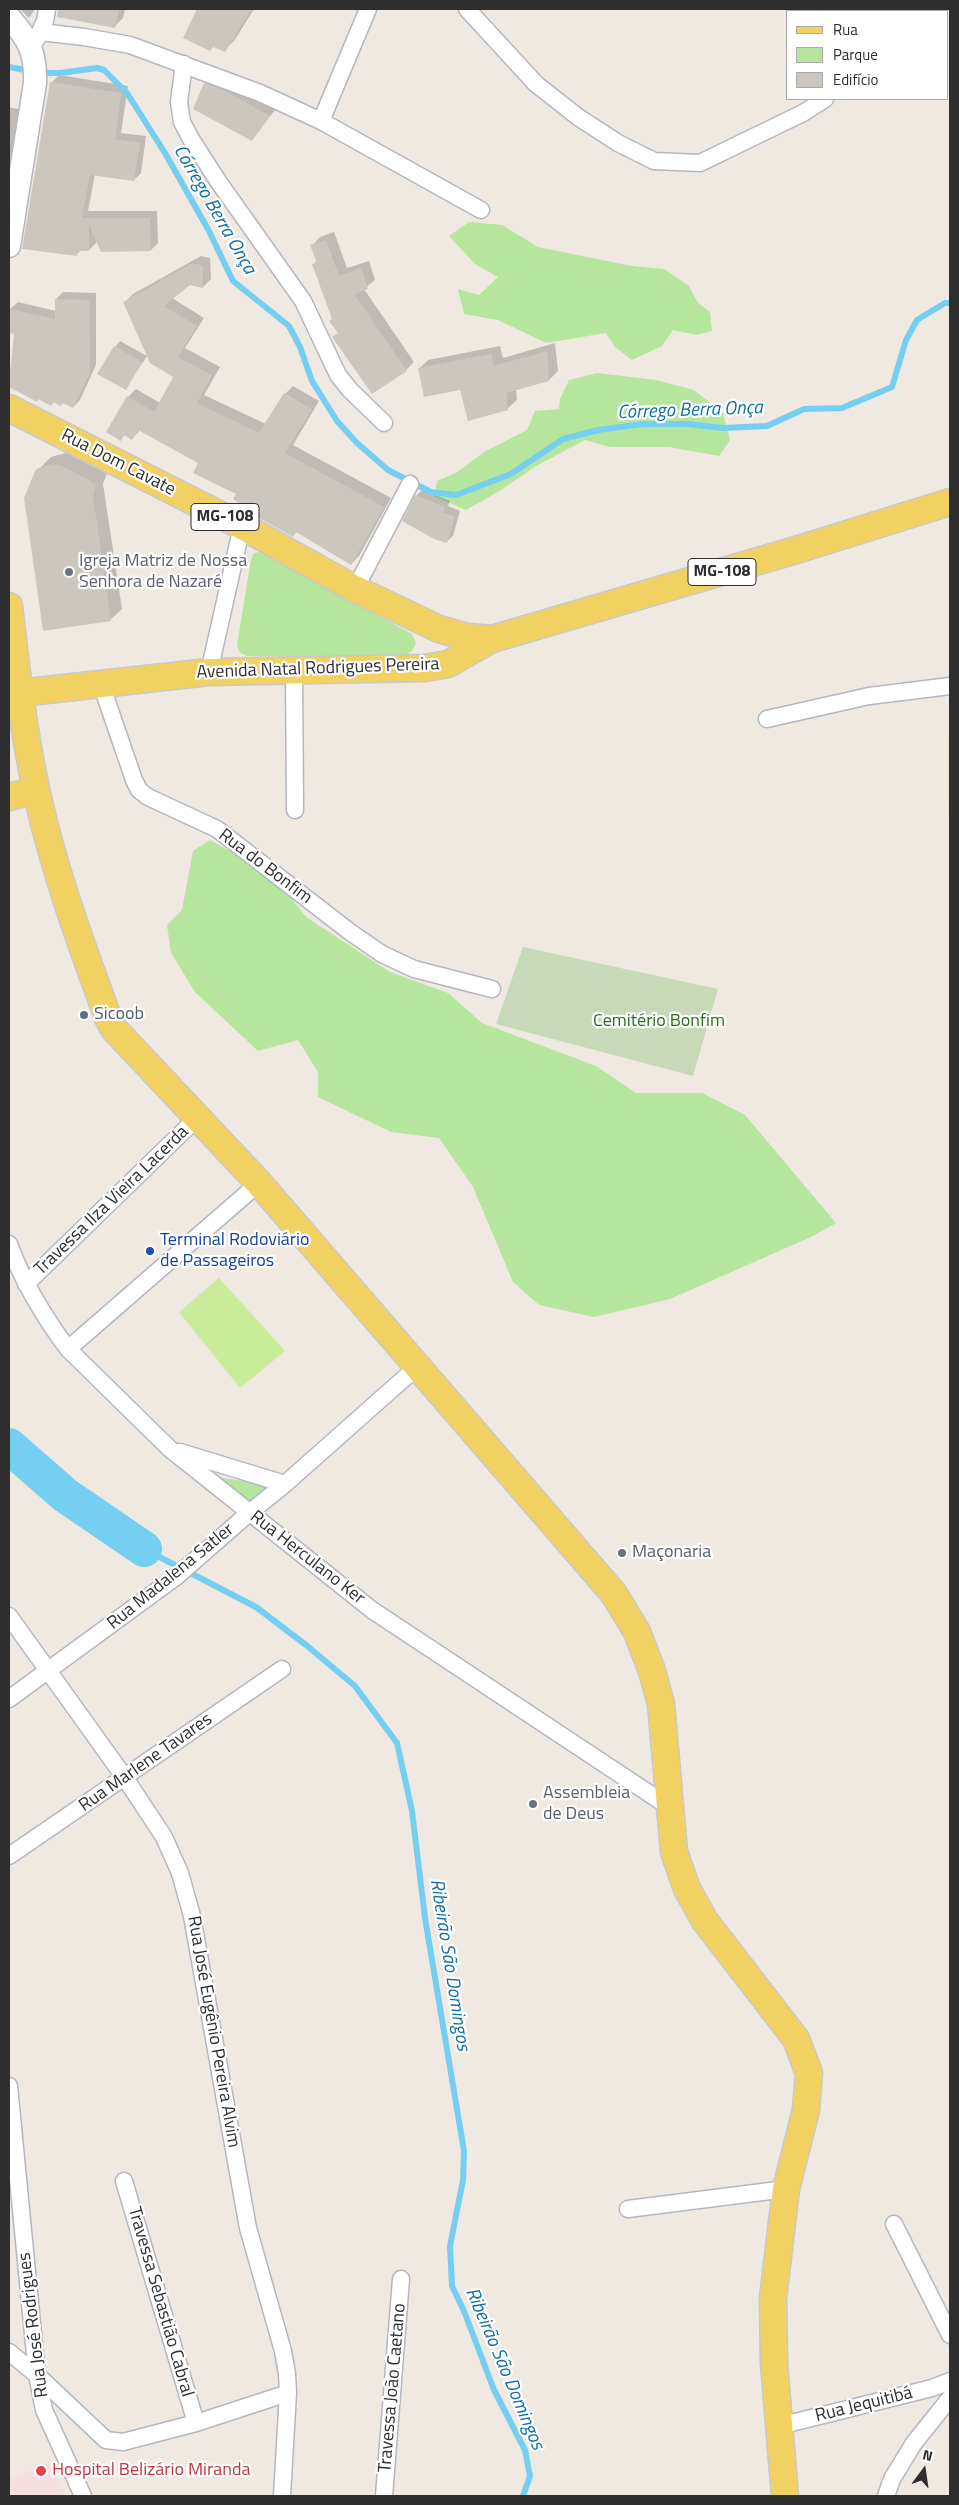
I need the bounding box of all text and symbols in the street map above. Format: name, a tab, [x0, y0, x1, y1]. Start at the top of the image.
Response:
legend	[786, 10, 949, 100]
text: Rua	[833, 18, 858, 41]
text: Parque	[833, 43, 878, 66]
text: Edifício	[833, 68, 878, 91]
water label: Córrego Berra Onça	[168, 141, 260, 279]
water label: Córrego Berra Onça	[617, 397, 763, 425]
street label: Rua Dom Cavate	[57, 425, 179, 501]
road number: MG-108	[191, 504, 259, 530]
place label: Igreja Matriz de Nossa Senhora de Nazaré	[79, 551, 247, 594]
road number: MG-108	[688, 558, 756, 586]
marker: Igreja Matriz de Nossa Senhora de Nazaré	[63, 566, 75, 578]
street label: Avenida Natal Rodrigues Pereira	[196, 654, 440, 684]
street label: Rua do Bonfim	[214, 825, 316, 909]
place label: Sicoob	[94, 1004, 144, 1026]
marker: Sicoob	[78, 1009, 90, 1021]
park label: Cemitério Bonfim	[593, 1011, 725, 1033]
street label: Travessa Ilza Vieira Lacerda	[30, 1122, 194, 1280]
place label: Terminal Rodoviário de Passageiros	[160, 1230, 310, 1272]
marker: Terminal Rodoviário de Passageiros	[144, 1245, 156, 1257]
street label: Rua Herculano Ker	[245, 1506, 369, 1610]
street label: Rua Madalena Satler	[103, 1519, 239, 1635]
place label: Maçonaria	[632, 1542, 711, 1564]
marker: Maçonaria	[616, 1547, 628, 1559]
street label: Rua Marlene Tavares	[75, 1709, 217, 1817]
place label: Assembleia de Deus	[543, 1783, 630, 1826]
marker: Assembleia de Deus	[527, 1798, 539, 1810]
water label: Ribeirão São Domingos	[424, 1877, 474, 2053]
street label: Rua José Eugênio Pereira Alvim	[182, 1914, 244, 2150]
street label: Travessa Sebastião Cabral	[123, 2205, 197, 2399]
street label: Rua José Rodrigues	[14, 2251, 54, 2399]
water label: Ribeirão São Domingos	[460, 2285, 548, 2453]
street label: Travessa João Caetano	[375, 2302, 411, 2474]
street label: Rua Jequitibá	[813, 2382, 915, 2428]
text: N	[920, 2444, 935, 2466]
north arrow	[899, 2445, 949, 2495]
place label: Hospital Belizário Miranda	[52, 2460, 250, 2482]
marker: Hospital Belizário Miranda	[34, 2464, 48, 2478]

